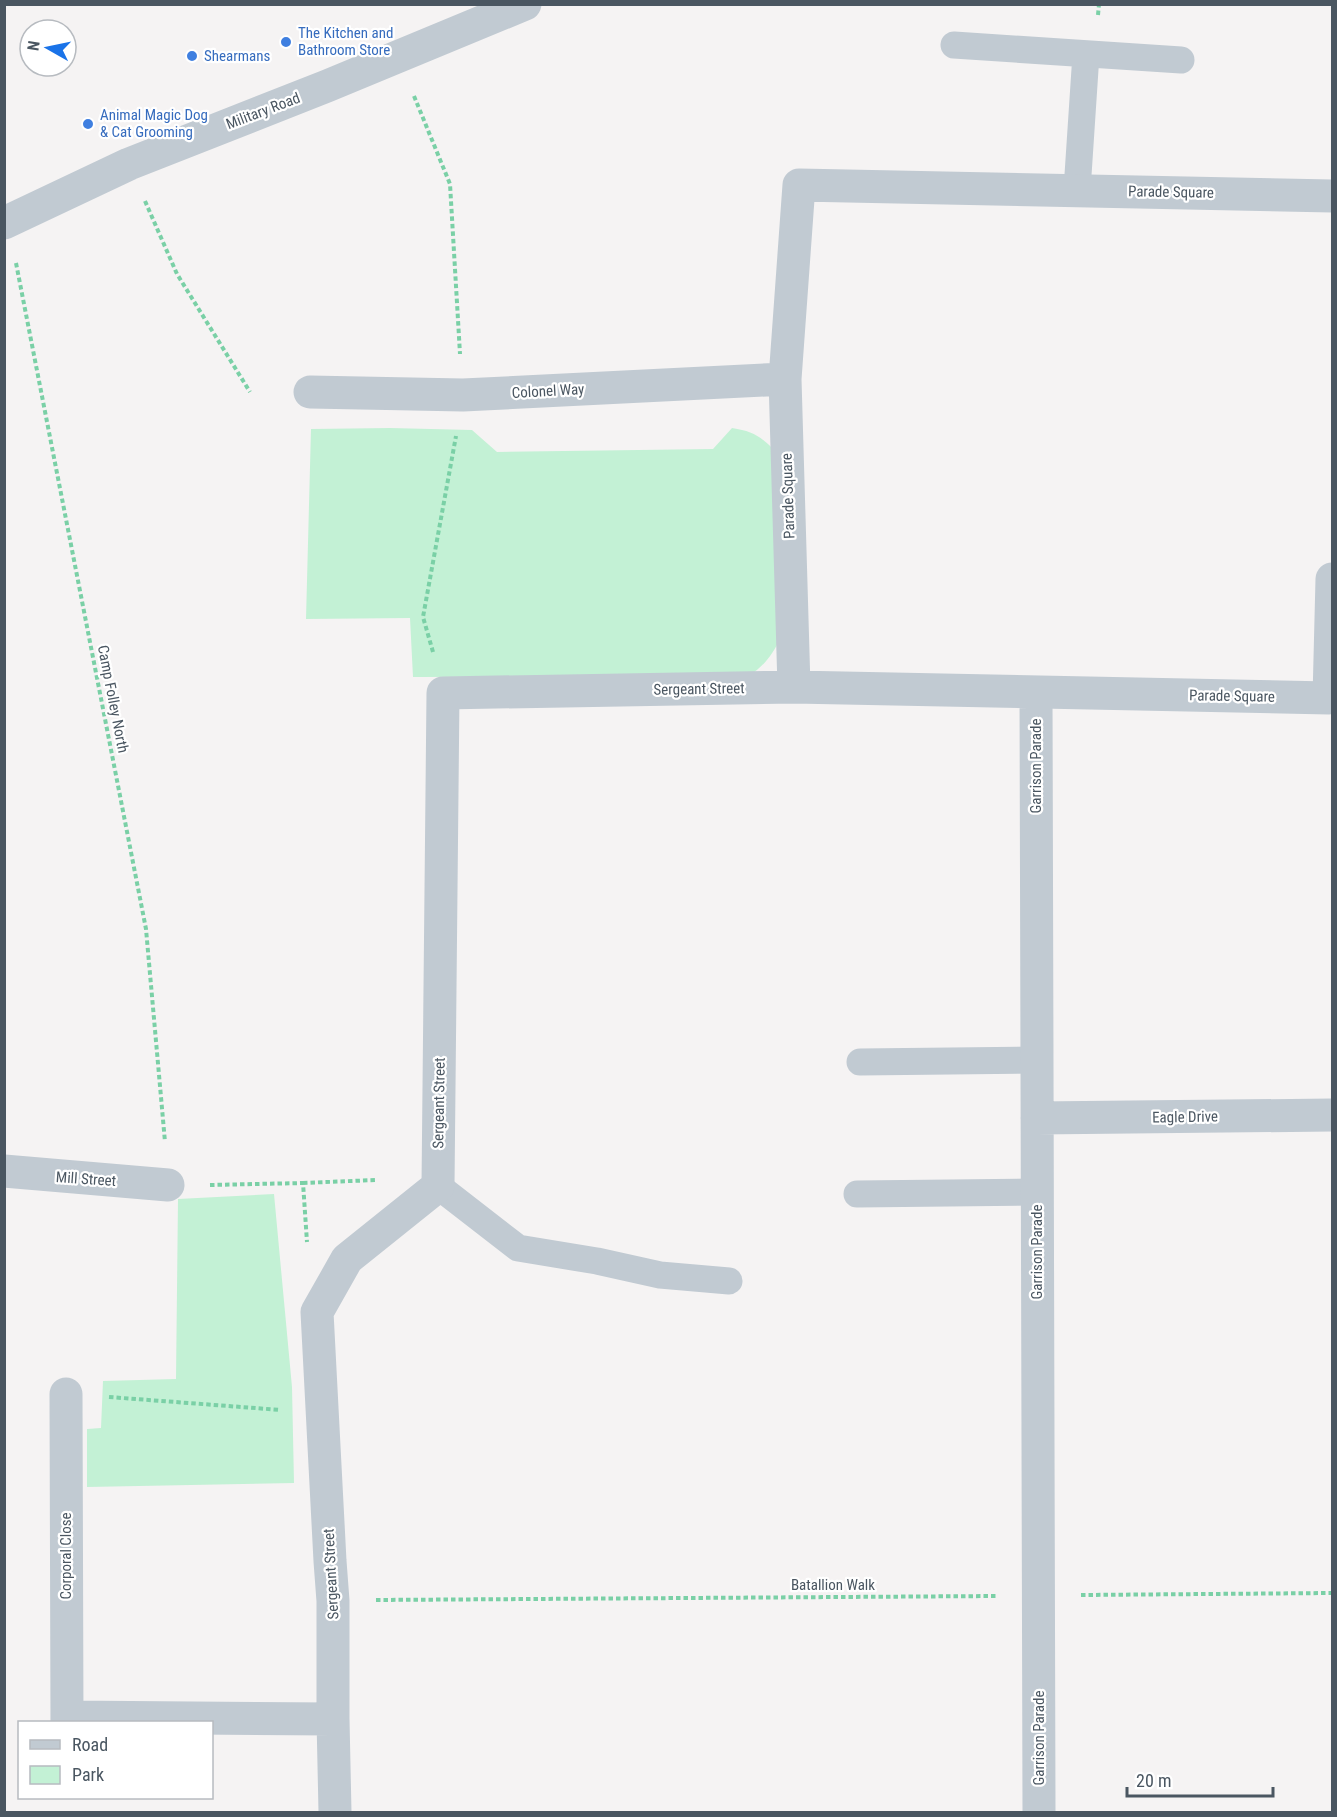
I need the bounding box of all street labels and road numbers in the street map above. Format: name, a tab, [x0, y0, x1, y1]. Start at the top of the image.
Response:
street label: Military Road	[223, 89, 303, 133]
street label: Parade Square	[1128, 182, 1214, 202]
street label: Colonel Way	[511, 380, 585, 402]
street label: Parade Square	[778, 453, 798, 539]
street label: Camp Folley North	[94, 644, 132, 754]
street label: Sergeant Street	[653, 679, 745, 699]
street label: Parade Square	[1189, 686, 1275, 706]
street label: Garrison Parade	[1027, 718, 1045, 814]
street label: Sergeant Street	[429, 1057, 449, 1149]
street label: Eagle Drive	[1152, 1107, 1218, 1127]
street label: Mill Street	[55, 1168, 117, 1190]
street label: Garrison Parade	[1028, 1204, 1046, 1300]
street label: Corporal Close	[57, 1512, 75, 1600]
street label: Sergeant Street	[320, 1528, 342, 1620]
street label: Batallion Walk	[791, 1576, 875, 1594]
street label: Garrison Parade	[1030, 1690, 1048, 1786]

